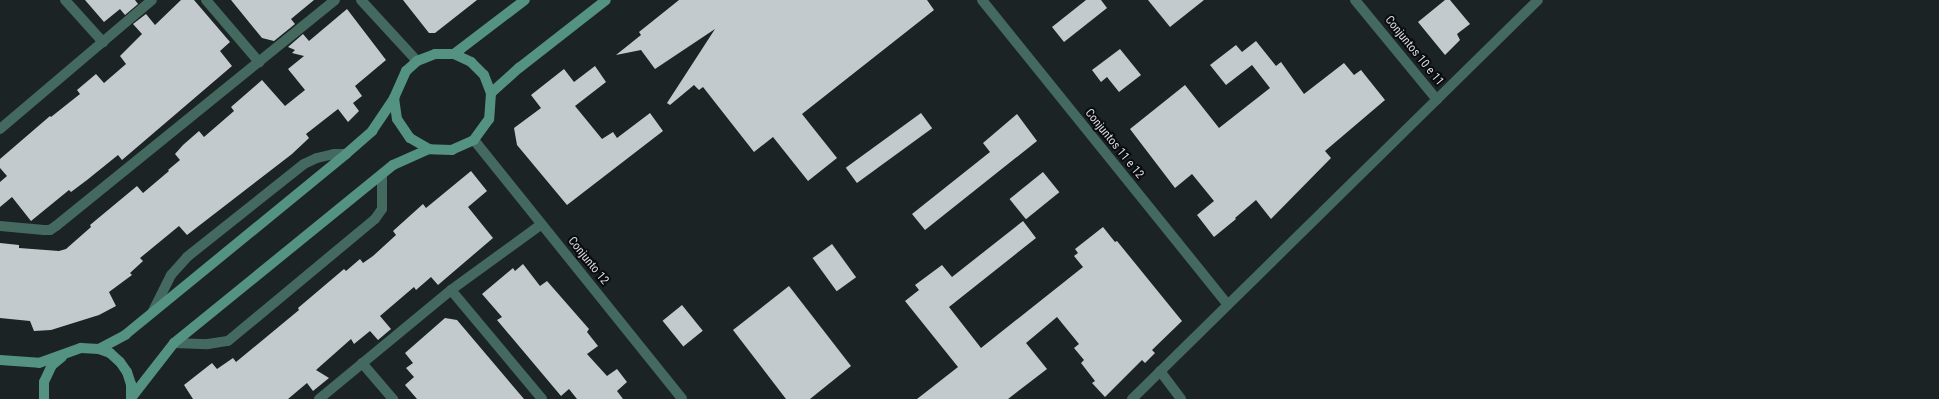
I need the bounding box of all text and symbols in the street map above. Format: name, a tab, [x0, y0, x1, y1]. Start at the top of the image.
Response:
street label: Conjuntos 10 e 11	[1382, 13, 1446, 89]
street label: Conjuntos 11 e 12	[1082, 106, 1146, 182]
street label: Conjunto 12	[564, 234, 612, 288]

